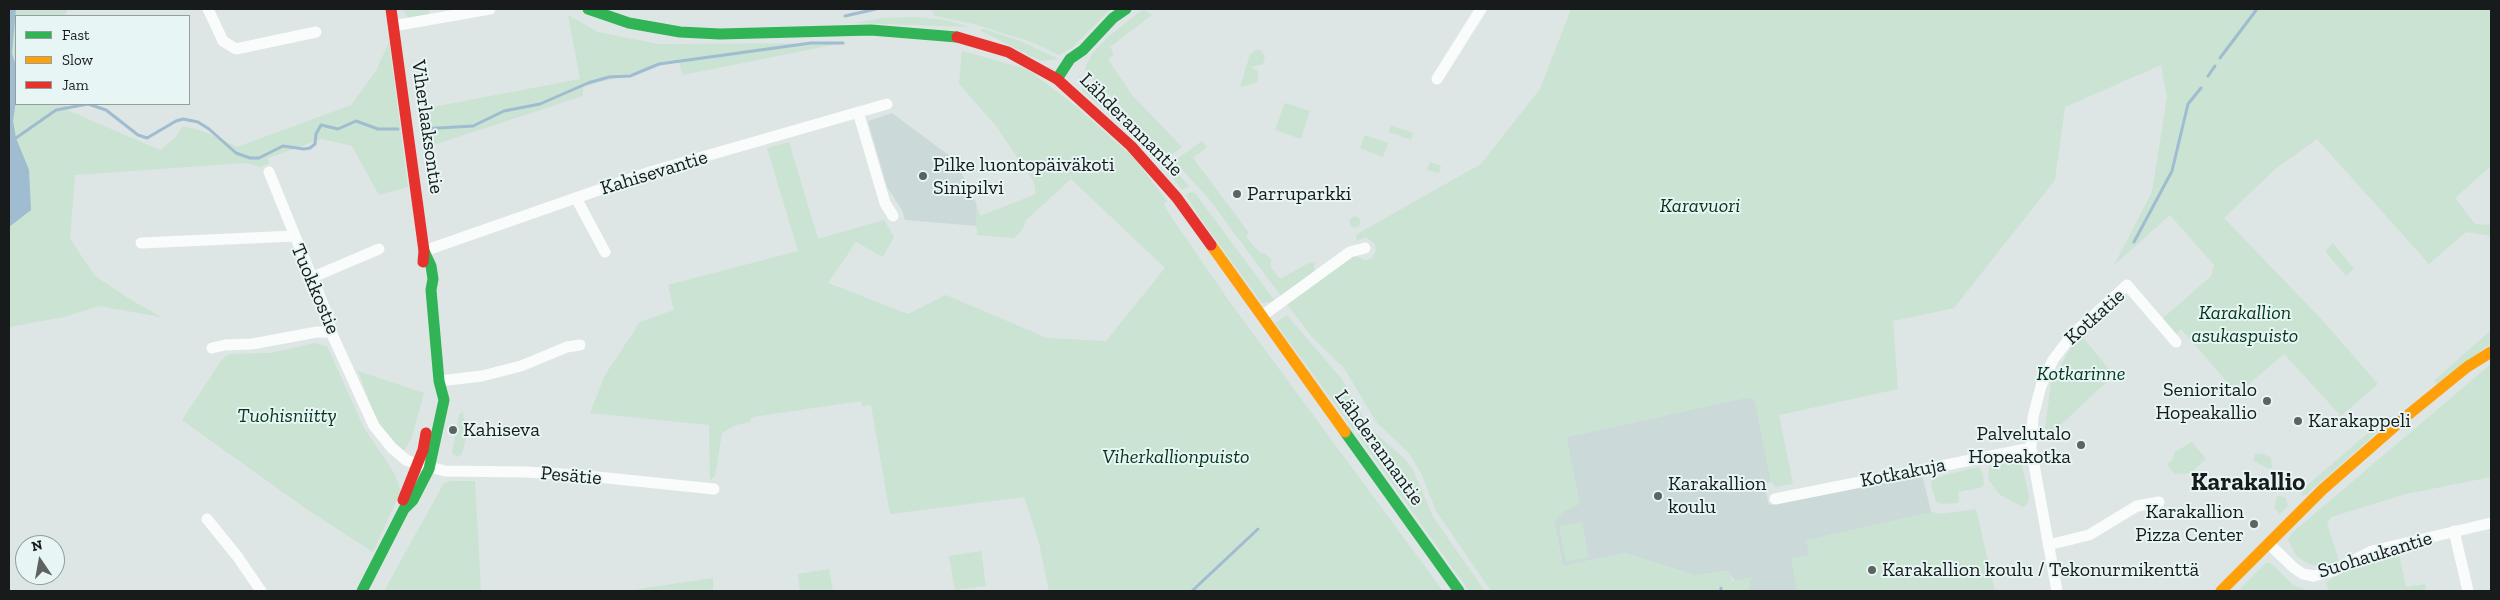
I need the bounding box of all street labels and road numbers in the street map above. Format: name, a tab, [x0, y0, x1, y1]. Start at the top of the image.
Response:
street label: Viherlaaksontie	[406, 59, 448, 195]
street label: Lähderannantie	[1074, 68, 1188, 182]
street label: Kahisevantie	[598, 145, 710, 201]
street label: Tuokkostie	[285, 240, 345, 338]
street label: Kotkatie	[2060, 284, 2130, 350]
street label: Lähderannantie	[1329, 386, 1429, 510]
street label: Kotkakuja	[1858, 453, 1948, 493]
street label: Pesätie	[539, 461, 603, 491]
street label: Suohaukantie	[2315, 526, 2435, 584]

